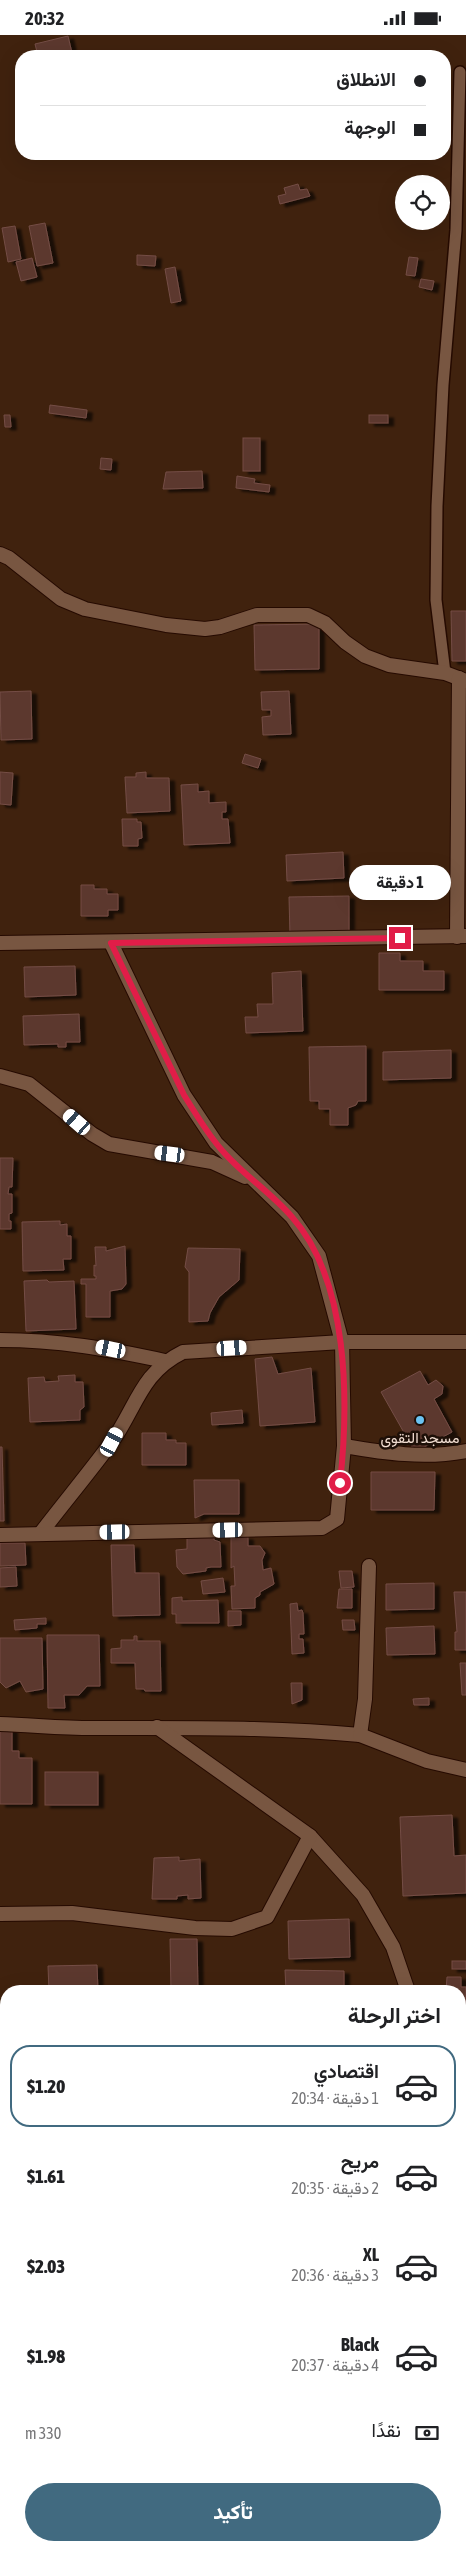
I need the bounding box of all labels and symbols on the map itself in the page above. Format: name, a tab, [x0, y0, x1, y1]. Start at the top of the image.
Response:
callout: 1 دقيقة	[349, 865, 451, 901]
route end	[389, 927, 411, 949]
car	[60, 1106, 93, 1138]
car	[154, 1145, 185, 1163]
car	[94, 1339, 127, 1359]
car	[216, 1340, 247, 1356]
marker: مسجد التقوى	[414, 1414, 426, 1426]
car	[98, 1425, 125, 1459]
place label: مسجد التقوى	[380, 1429, 460, 1448]
route start	[329, 1472, 351, 1494]
car	[212, 1522, 243, 1538]
car	[99, 1524, 130, 1540]

